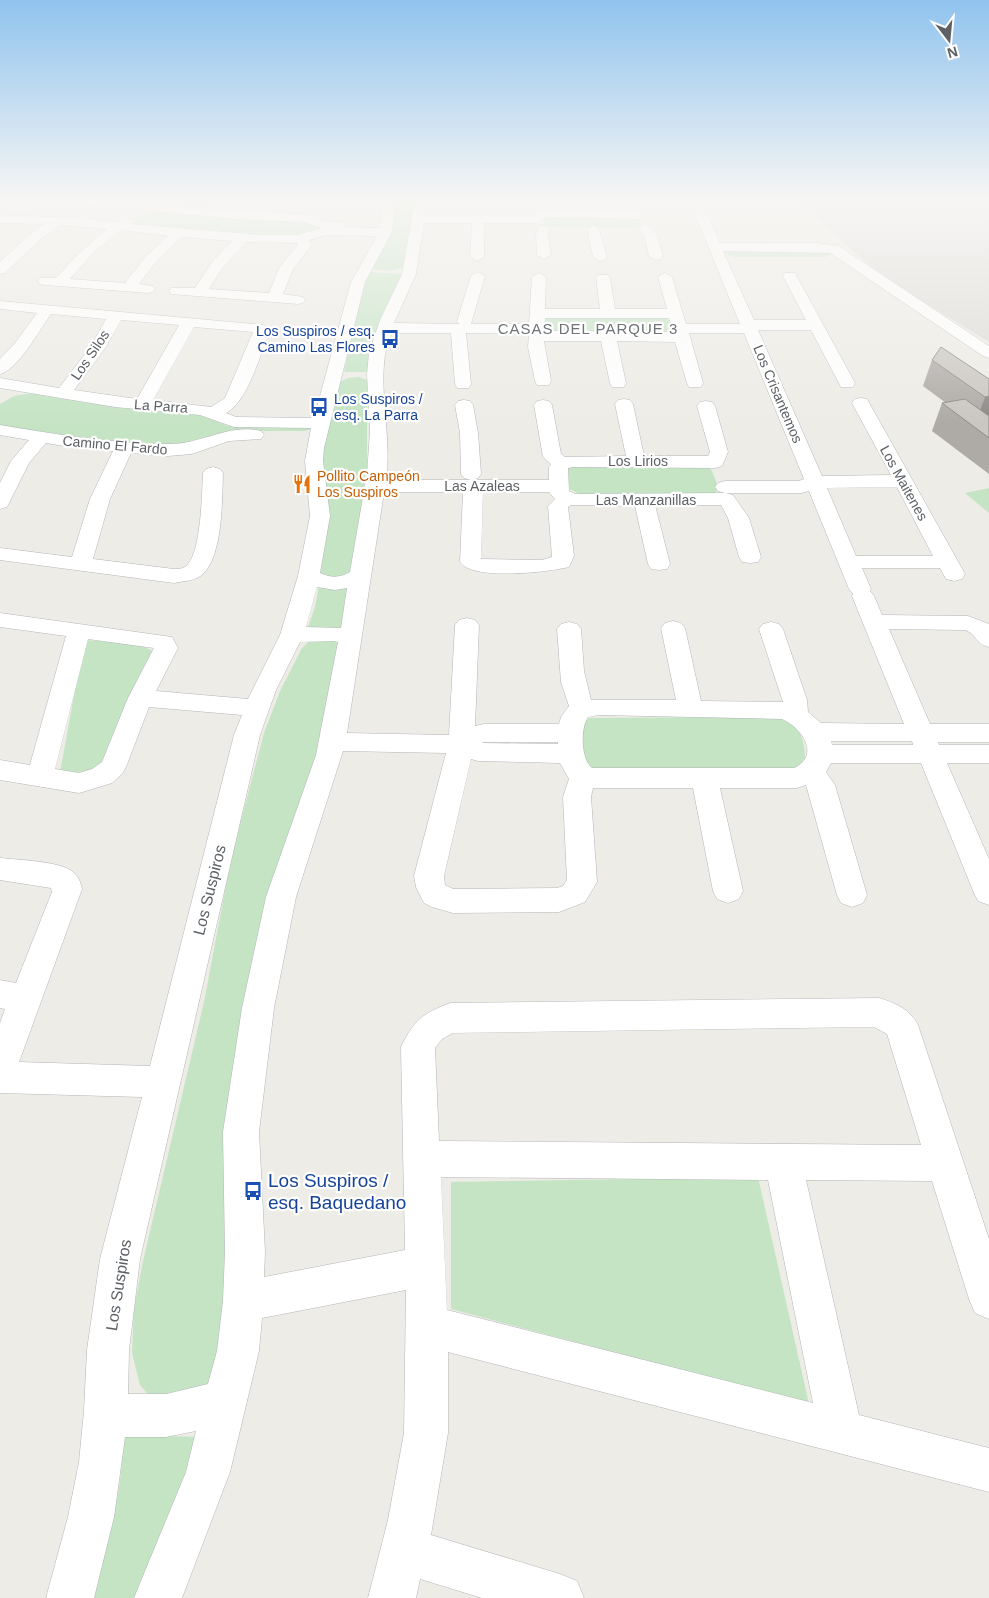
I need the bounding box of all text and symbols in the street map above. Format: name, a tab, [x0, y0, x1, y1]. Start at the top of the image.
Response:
north arrow	[924, 15, 974, 65]
text: N	[946, 43, 960, 62]
district label: CASAS DEL PARQUE 3	[498, 320, 678, 337]
place label: Los Suspiros / esq. Camino Las Flores	[256, 323, 375, 355]
street label: Los Silos	[67, 327, 113, 383]
bus stop icon: Los Suspiros / esq. Camino Las Flores	[379, 328, 401, 350]
street label: Los Crisantemos	[750, 343, 806, 445]
place label: Los Suspiros / esq. La Parra	[334, 391, 423, 423]
street label: La Parra	[134, 396, 189, 416]
bus stop icon: Los Suspiros / esq. La Parra	[308, 396, 330, 418]
street label: Camino El Fardo	[62, 432, 168, 458]
street label: Los Maitenes	[877, 443, 931, 523]
street label: Los Lirios	[608, 453, 668, 469]
place label: Pollito Campeón Los Suspiros	[317, 468, 420, 500]
restaurant icon: Pollito Campeón Los Suspiros	[291, 473, 313, 495]
street label: Las Azaleas	[444, 478, 520, 494]
street label: Las Manzanillas	[596, 492, 696, 508]
street label: Los Suspiros	[190, 843, 229, 937]
place label: Los Suspiros / esq. Baquedano	[268, 1170, 406, 1213]
bus stop icon: Los Suspiros / esq. Baquedano	[242, 1180, 264, 1202]
street label: Los Suspiros	[103, 1238, 134, 1332]

